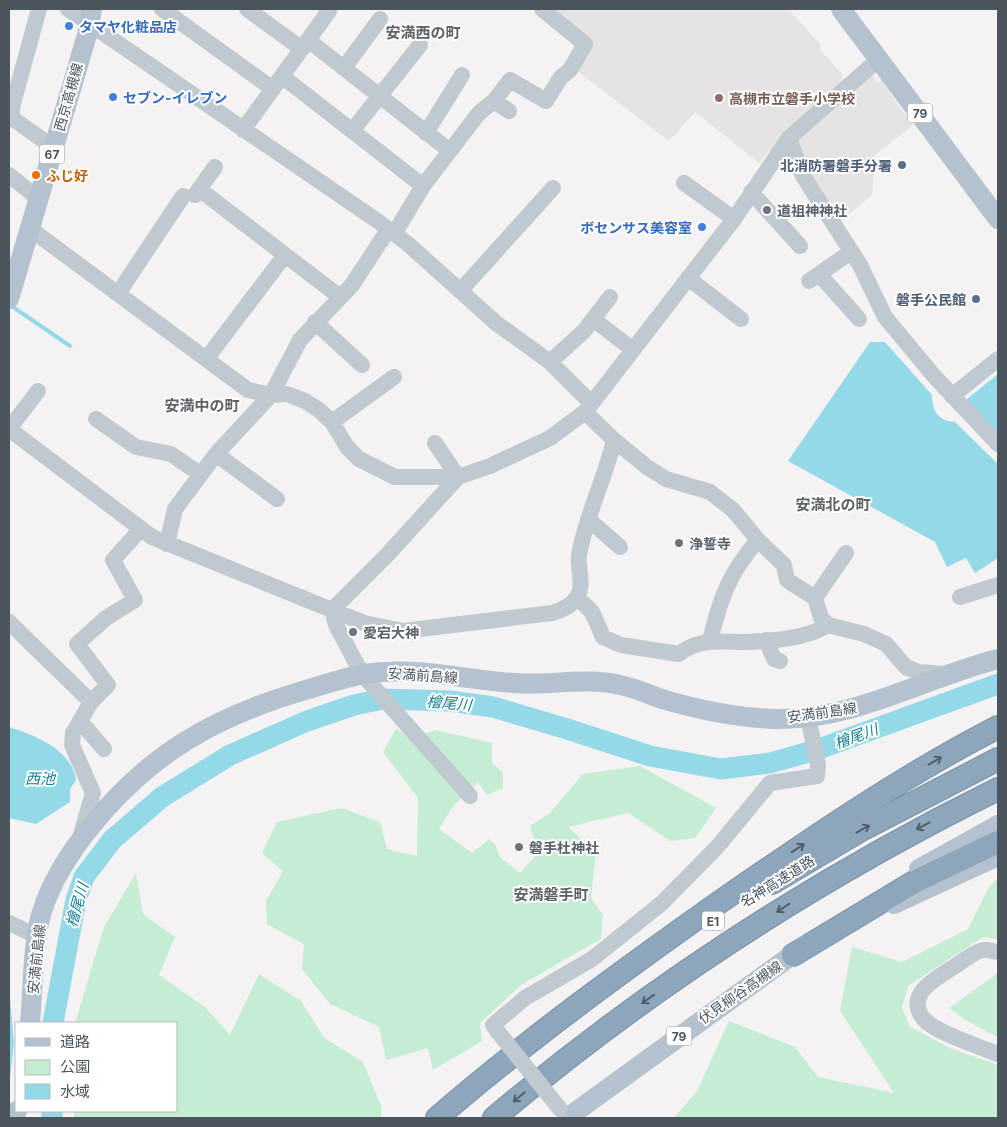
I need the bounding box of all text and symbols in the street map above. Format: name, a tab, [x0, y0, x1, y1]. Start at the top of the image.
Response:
place label: タマヤ化粧品店	[79, 18, 177, 35]
marker: タマヤ化粧品店	[63, 20, 75, 32]
district label: 安満西の町	[385, 23, 461, 42]
street label: 西京高槻線	[50, 61, 86, 133]
place label: セブン-イレブン	[123, 89, 228, 106]
place label: 高槻市立磐手小学校	[729, 90, 855, 107]
marker: セブン-イレブン	[107, 91, 119, 103]
marker: 高槻市立磐手小学校	[713, 92, 725, 104]
road number: 79	[908, 104, 932, 122]
road number: 67	[40, 144, 64, 164]
place label: 北消防署磐手分署	[780, 157, 892, 174]
marker: 北消防署磐手分署	[896, 159, 908, 171]
place label: ふじ好	[46, 167, 88, 184]
marker: ふじ好	[30, 169, 42, 181]
place label: 道祖神神社	[777, 202, 847, 219]
marker: 道祖神神社	[761, 204, 773, 216]
place label: ボセンサス美容室	[580, 219, 692, 236]
marker: ボセンサス美容室	[696, 221, 708, 233]
place label: 磐手公民館	[896, 291, 966, 308]
marker: 磐手公民館	[970, 293, 982, 305]
district label: 安満中の町	[164, 396, 240, 415]
district label: 安満北の町	[795, 495, 871, 514]
place label: 浄誓寺	[689, 535, 731, 552]
marker: 浄誓寺	[673, 537, 685, 549]
place label: 愛宕大神	[363, 624, 419, 641]
marker: 愛宕大神	[347, 626, 359, 638]
street label: 安満前島線	[387, 664, 459, 686]
water label: 檜尾川	[426, 692, 474, 715]
street label: 安満前島線	[786, 699, 858, 725]
water label: 檜尾川	[832, 719, 882, 753]
one-way arrow	[928, 756, 943, 766]
water label: 西池	[25, 769, 57, 788]
one-way arrow	[916, 821, 931, 831]
one-way arrow	[855, 824, 870, 834]
place label: 磐手杜神社	[529, 839, 599, 856]
marker: 磐手杜神社	[513, 841, 525, 853]
one-way arrow	[791, 843, 805, 853]
street label: 名神高速道路	[737, 852, 817, 910]
water label: 檜尾川	[62, 879, 93, 929]
district label: 安満磐手町	[513, 885, 589, 904]
one-way arrow	[776, 902, 790, 913]
road number: E1	[702, 911, 724, 930]
street label: 安満前島線	[24, 923, 48, 995]
street label: 伏見柳谷高槻線	[695, 957, 785, 1027]
one-way arrow	[641, 994, 655, 1004]
legend	[15, 1022, 178, 1112]
road number: 79	[666, 1026, 692, 1046]
text: 道路	[60, 1032, 90, 1051]
text: 公園	[60, 1057, 90, 1076]
text: 水域	[60, 1082, 90, 1101]
one-way arrow	[513, 1091, 526, 1102]

